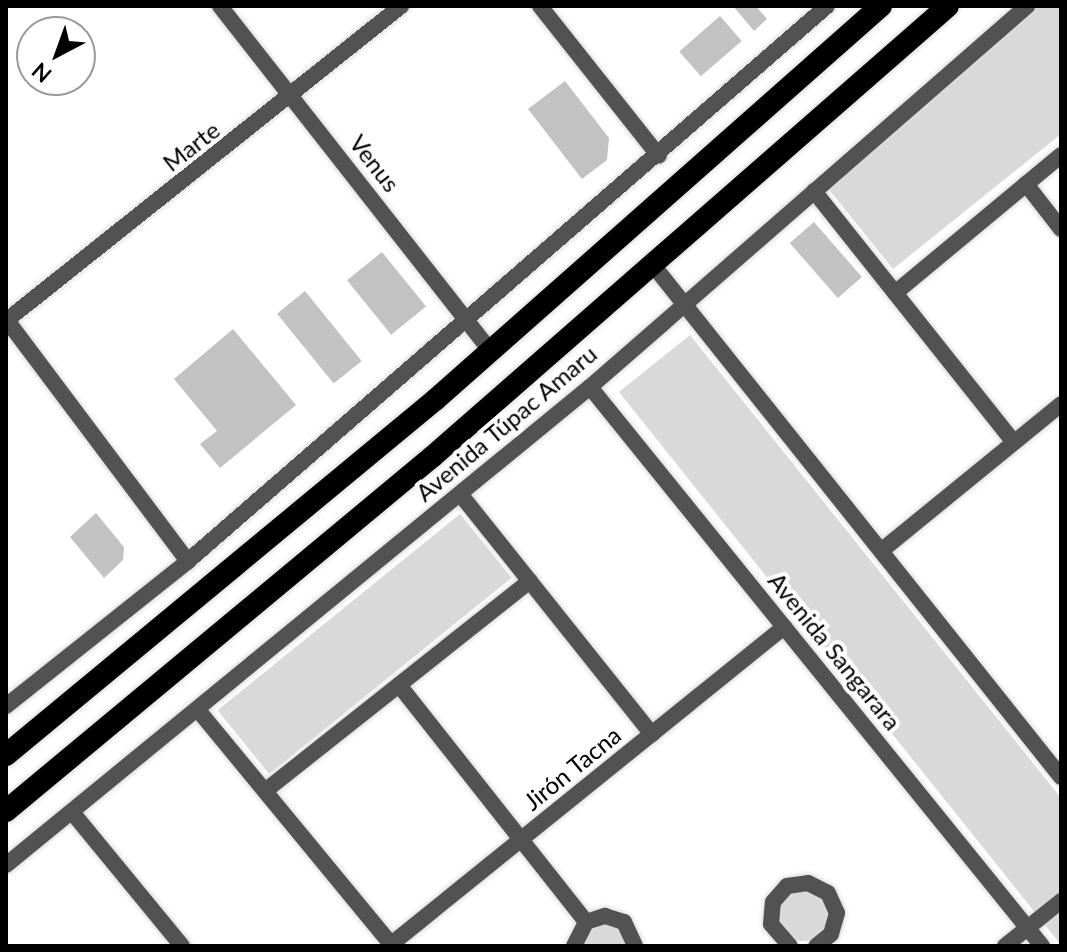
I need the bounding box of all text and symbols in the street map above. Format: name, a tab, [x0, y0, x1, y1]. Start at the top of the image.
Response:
north arrow	[16, 16, 96, 96]
text: N	[26, 57, 56, 89]
street label: Marte	[157, 115, 225, 177]
street label: Venus	[344, 129, 406, 197]
street label: Avenida Túpac Amaru	[409, 338, 603, 508]
street label: Avenida Sangarara	[763, 566, 907, 736]
street label: Jirón Tacna	[517, 720, 627, 816]

